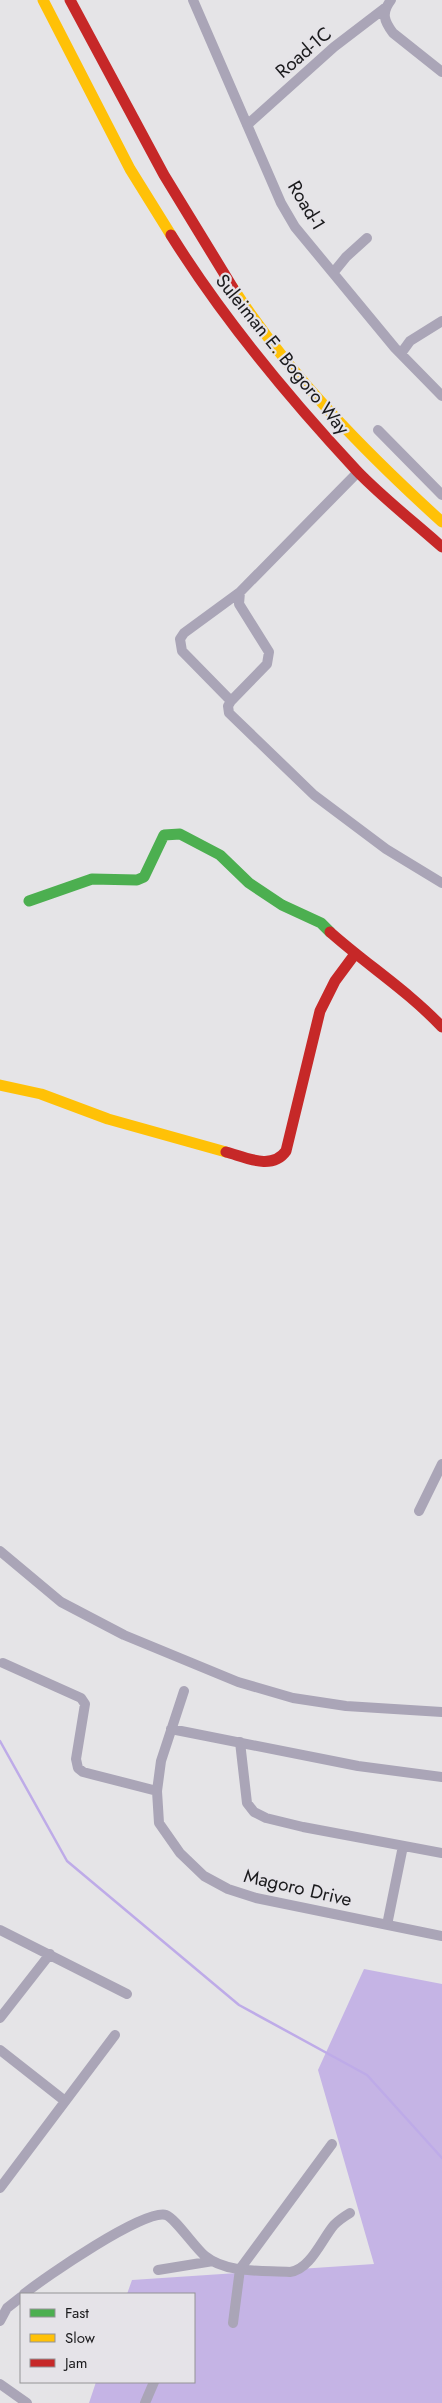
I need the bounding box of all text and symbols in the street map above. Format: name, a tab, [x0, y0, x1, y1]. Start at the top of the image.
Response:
street label: Road-1C	[269, 20, 337, 84]
street label: Road-1	[281, 175, 332, 235]
street label: Suleiman E. Bogoro Way	[209, 268, 356, 441]
street label: Magoro Drive	[241, 1862, 355, 1913]
legend	[20, 2293, 195, 2383]
text: Fast	[65, 2302, 89, 2324]
text: Slow	[65, 2327, 96, 2349]
text: Jam	[63, 2352, 88, 2374]

